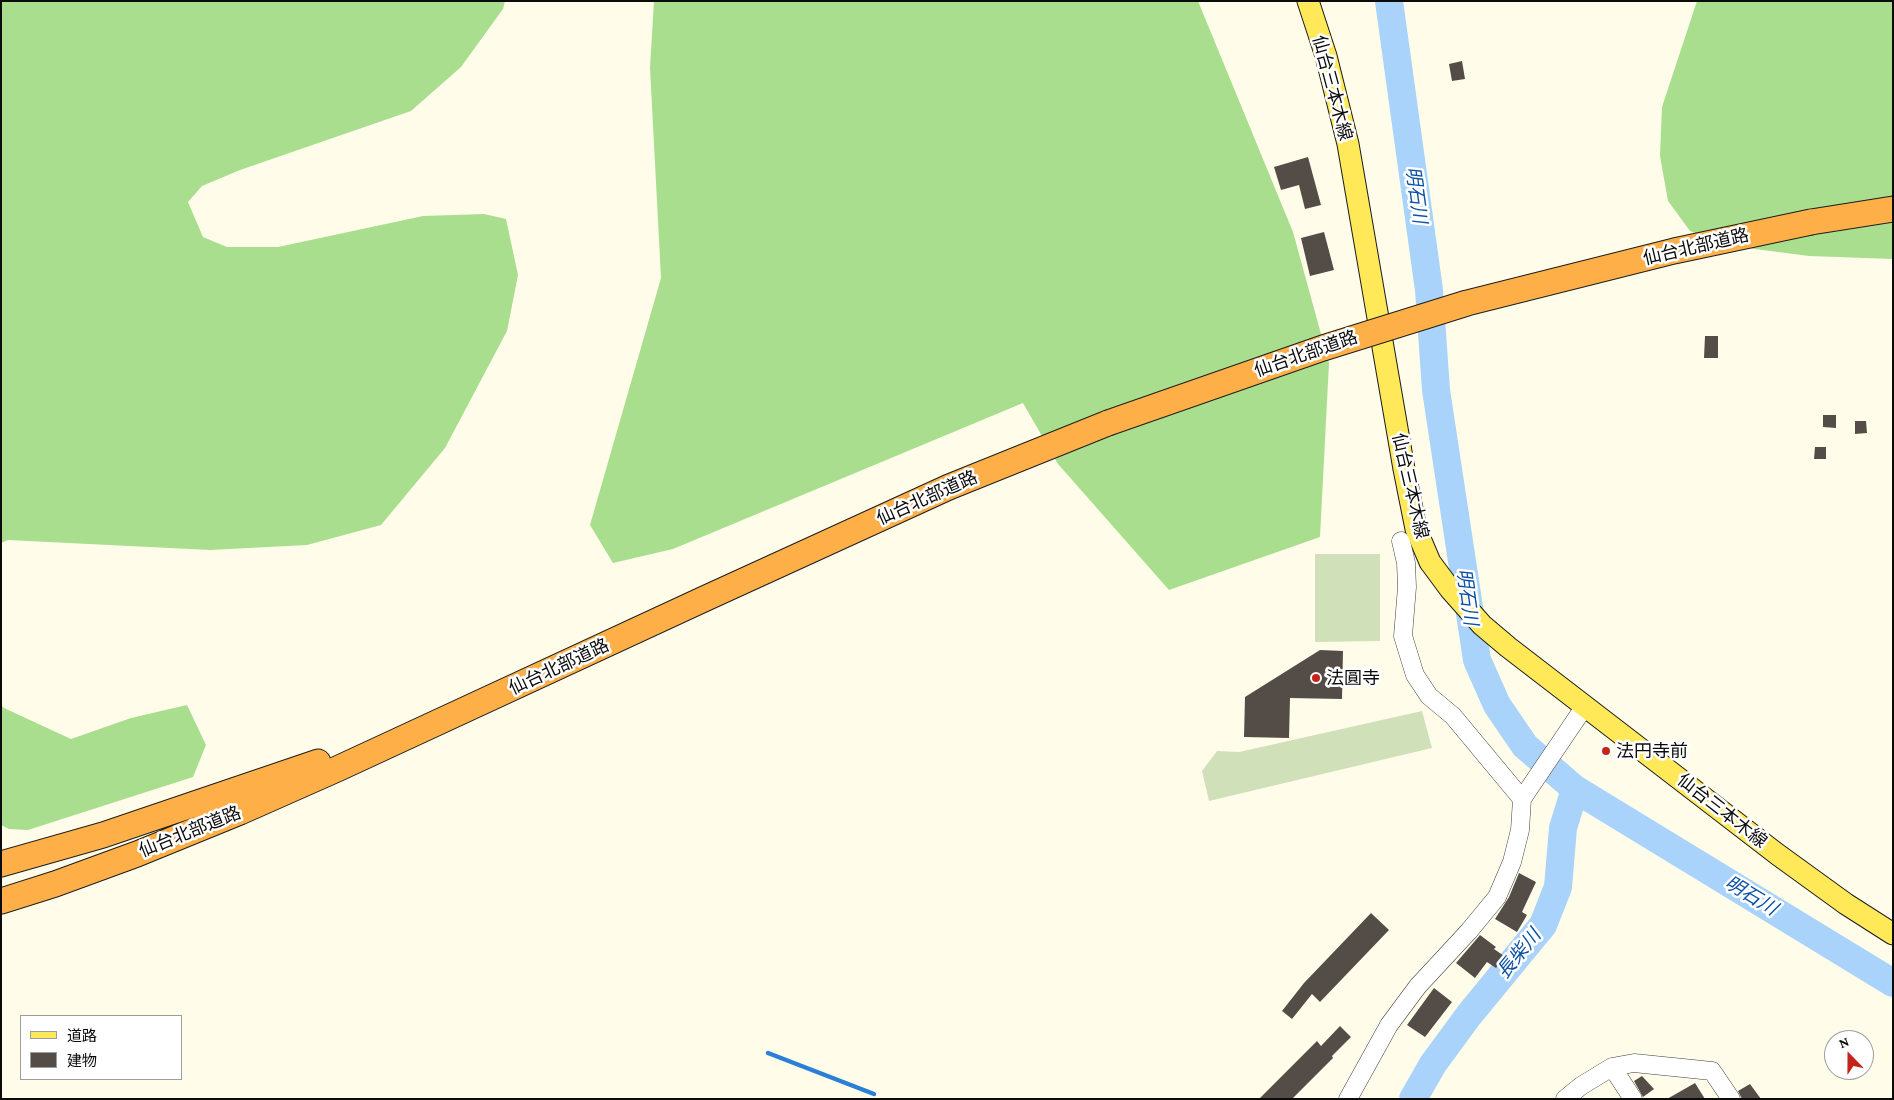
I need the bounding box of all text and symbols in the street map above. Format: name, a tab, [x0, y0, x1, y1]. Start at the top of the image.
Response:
street label: 仙台三本木線	[1308, 33, 1356, 143]
water label: 明石川	[1401, 165, 1431, 225]
street label: 仙台北部道路	[1641, 224, 1751, 270]
street label: 仙台北部道路	[1251, 326, 1361, 382]
street label: 仙台三本木線	[1387, 431, 1433, 541]
street label: 仙台北部道路	[873, 466, 981, 530]
water label: 明石川	[1452, 567, 1482, 627]
street label: 仙台北部道路	[505, 634, 613, 700]
place label: 法圓寺	[1326, 667, 1380, 689]
marker: 法圓寺	[1310, 672, 1322, 684]
place label: 法円寺前	[1616, 740, 1688, 762]
marker: 法円寺前	[1600, 745, 1612, 757]
street label: 仙台三本木線	[1673, 769, 1771, 853]
street label: 仙台北部道路	[136, 802, 244, 862]
water label: 明石川	[1721, 872, 1781, 920]
water label: 長柴川	[1492, 925, 1546, 983]
legend	[20, 1015, 182, 1080]
text: 道路	[67, 1028, 97, 1044]
north arrow	[1824, 1030, 1874, 1080]
text: N	[1836, 1033, 1851, 1051]
text: 建物	[67, 1053, 97, 1069]

